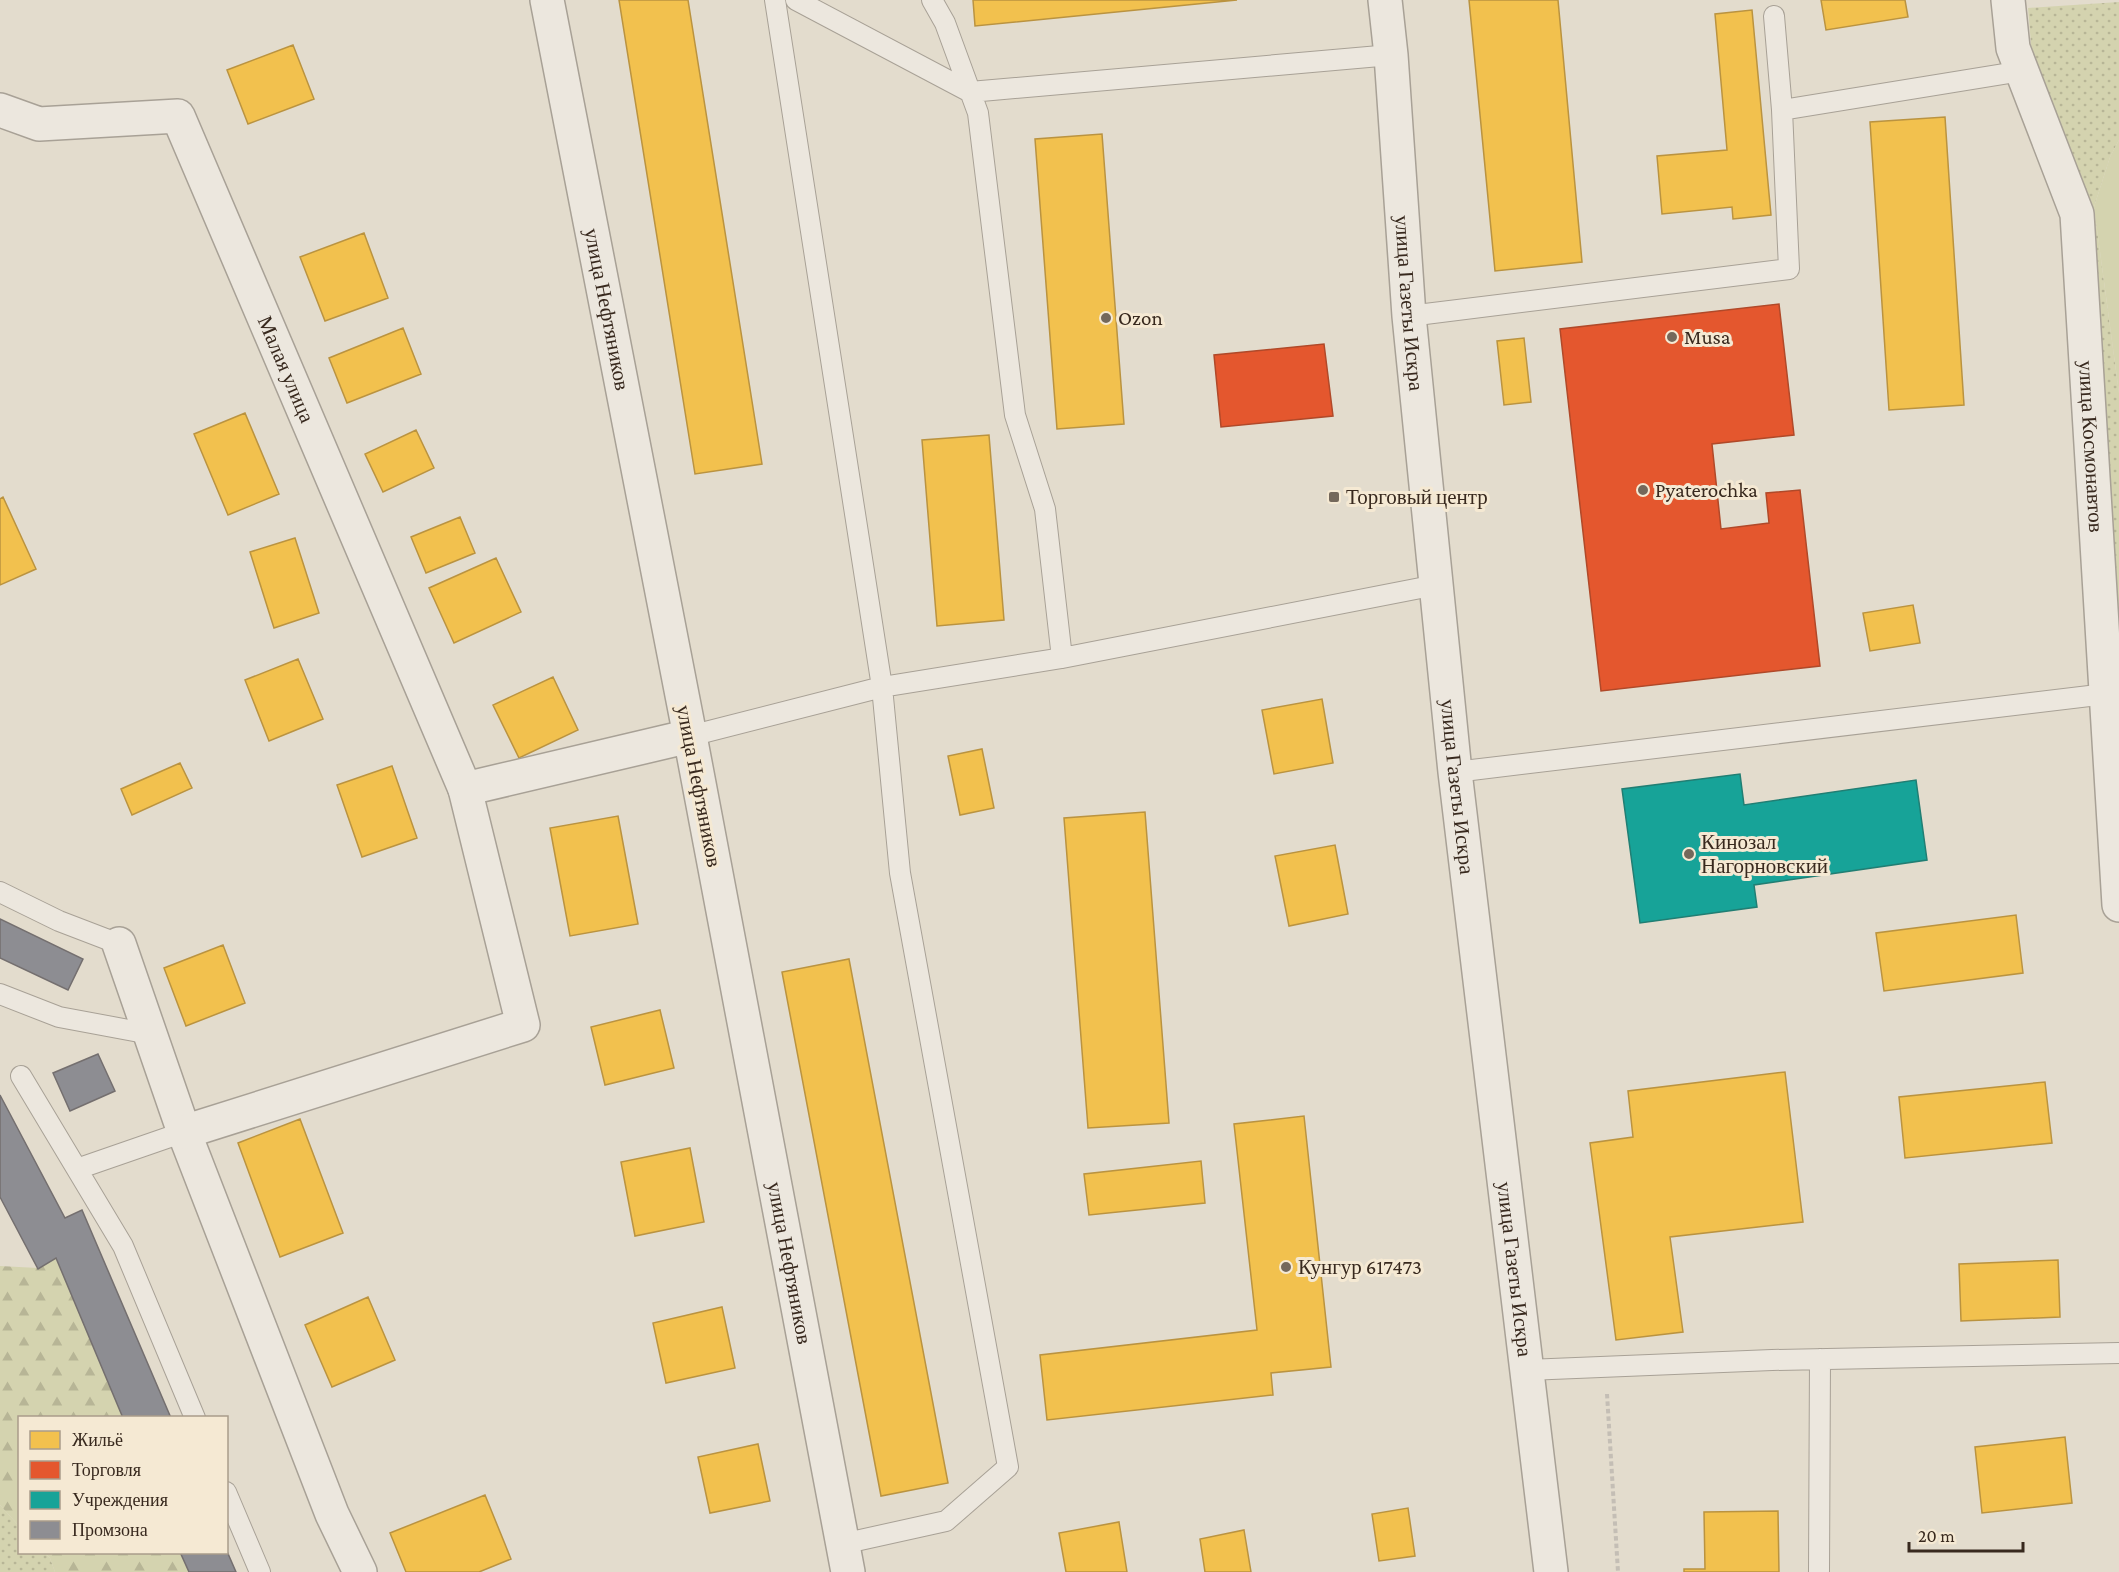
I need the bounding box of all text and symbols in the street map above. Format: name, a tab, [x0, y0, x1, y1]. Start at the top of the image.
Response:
street label: улица Газеты Искра	[1390, 214, 1429, 393]
street label: улица Нефтяников	[580, 226, 635, 392]
place label: Ozon	[1118, 306, 1163, 330]
marker: Ozon	[1099, 311, 1113, 325]
street label: Малая улица	[253, 312, 320, 427]
place label: Musa	[1684, 325, 1731, 349]
marker: Musa	[1665, 330, 1679, 344]
street label: улица Космонавтов	[2074, 360, 2108, 533]
place label: Pyaterochka	[1655, 478, 1758, 502]
marker: Pyaterochka	[1636, 483, 1650, 497]
place label: Торговый центр	[1346, 485, 1488, 509]
marker: Торговый центр	[1327, 490, 1341, 504]
street label: улица Газеты Искра	[1436, 698, 1479, 876]
street label: улица Нефтяников	[672, 703, 727, 869]
place label: Кинозал Нагорновский	[1701, 830, 1828, 878]
marker: Кинозал Нагорновский	[1682, 847, 1696, 861]
street label: улица Нефтяников	[763, 1180, 817, 1346]
street label: улица Газеты Искра	[1492, 1180, 1537, 1359]
place label: Кунгур 617473	[1298, 1255, 1422, 1279]
marker: Кунгур 617473	[1279, 1260, 1293, 1274]
legend	[18, 1416, 228, 1554]
text: Жильё	[72, 1430, 123, 1450]
text: Торговля	[72, 1460, 141, 1480]
text: Учреждения	[72, 1490, 168, 1510]
scale bar	[1909, 1515, 2023, 1553]
text: Промзона	[72, 1520, 148, 1540]
text: 20 m	[1918, 1526, 1955, 1546]

